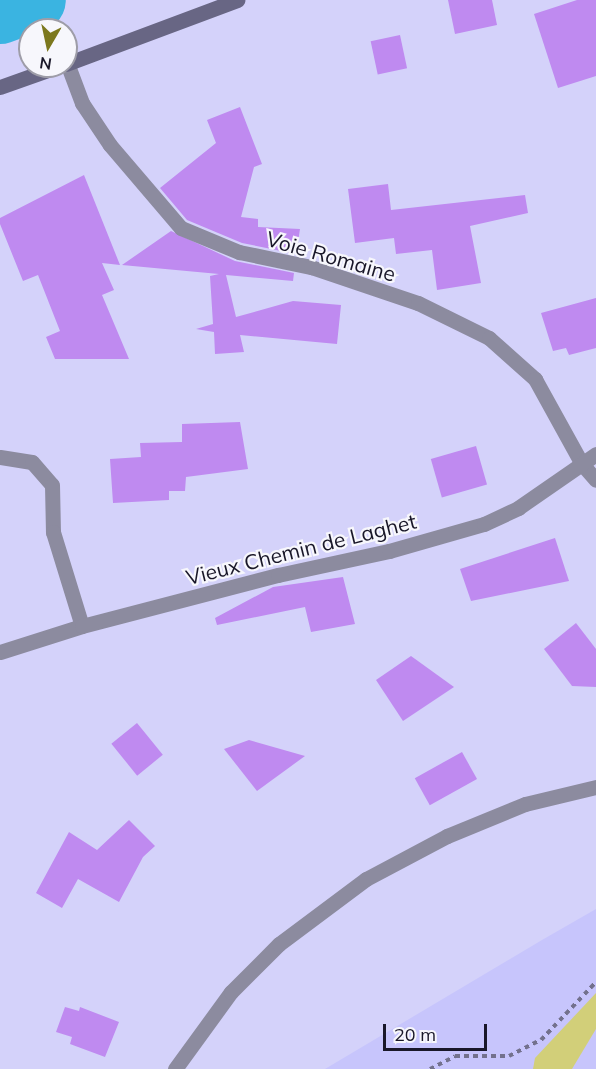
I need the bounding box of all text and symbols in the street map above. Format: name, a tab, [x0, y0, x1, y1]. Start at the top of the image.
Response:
north arrow	[18, 18, 78, 78]
text: N	[38, 53, 53, 75]
street label: Voie Romaine	[263, 226, 399, 286]
street label: Vieux Chemin de Laghet	[183, 508, 419, 590]
scale bar	[386, 1012, 490, 1050]
text: 20 m	[394, 1023, 436, 1046]

